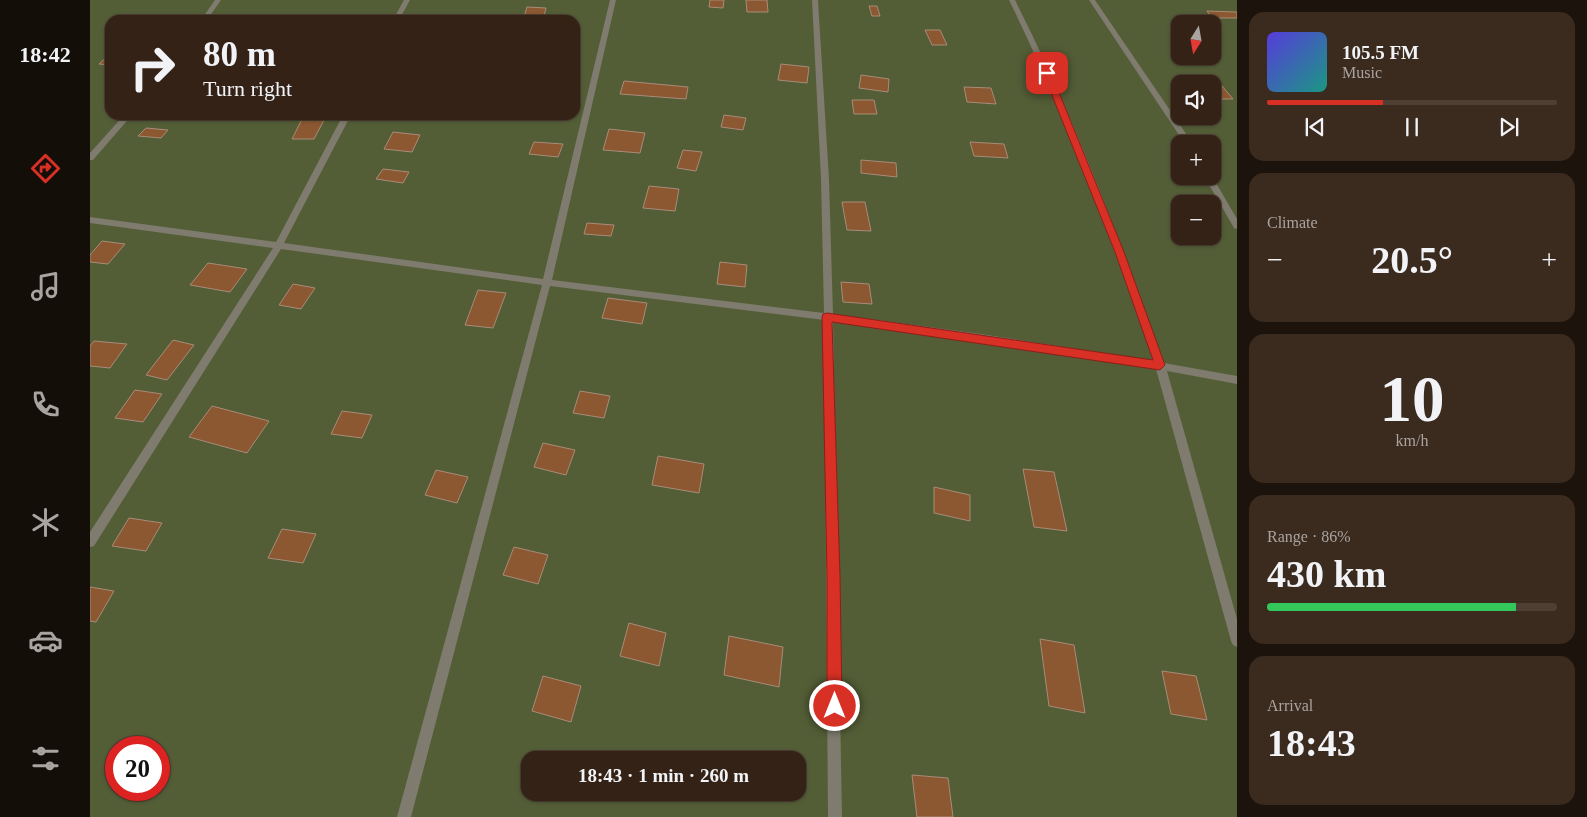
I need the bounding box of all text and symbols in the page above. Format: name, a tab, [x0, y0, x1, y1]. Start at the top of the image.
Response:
north arrow	[1171, 15, 1221, 65]
map controls	[1171, 15, 1221, 245]
icon: right	[120, 35, 185, 100]
text: 80 m	[203, 35, 276, 74]
text: 18:42	[19, 42, 71, 67]
text: 105.5 FM	[1342, 42, 1419, 63]
pin	[1026, 52, 1068, 94]
icon: arrive	[1033, 59, 1061, 87]
text: Music	[1342, 64, 1382, 81]
button: sound	[1171, 75, 1221, 125]
text: Turn right	[203, 76, 292, 101]
icon: previous	[1301, 113, 1329, 141]
icon: pause	[1398, 113, 1426, 141]
icon: next	[1495, 113, 1523, 141]
button: +	[1171, 135, 1221, 185]
icon: directions	[28, 151, 63, 186]
button: −	[1171, 195, 1221, 245]
text: Climate	[1267, 214, 1318, 231]
text: 20.5°	[1371, 239, 1453, 281]
text: −	[1267, 244, 1283, 275]
text: +	[1541, 244, 1557, 275]
icon: music	[28, 269, 63, 304]
text: 10	[1380, 363, 1445, 435]
icon: phone	[28, 387, 63, 422]
text: km/h	[1396, 432, 1428, 449]
icon: climate	[28, 505, 63, 540]
text: Range · 86%	[1267, 528, 1351, 545]
text: 430 km	[1267, 553, 1386, 595]
icon: car	[28, 623, 63, 658]
position arrow	[808, 679, 860, 731]
text: Arrival	[1267, 697, 1313, 714]
text: 18:43	[1267, 722, 1356, 764]
speed limit sign: 20	[105, 736, 170, 801]
icon: filters	[28, 741, 63, 776]
text: 18:43 · 1 min · 260 m	[578, 765, 749, 786]

